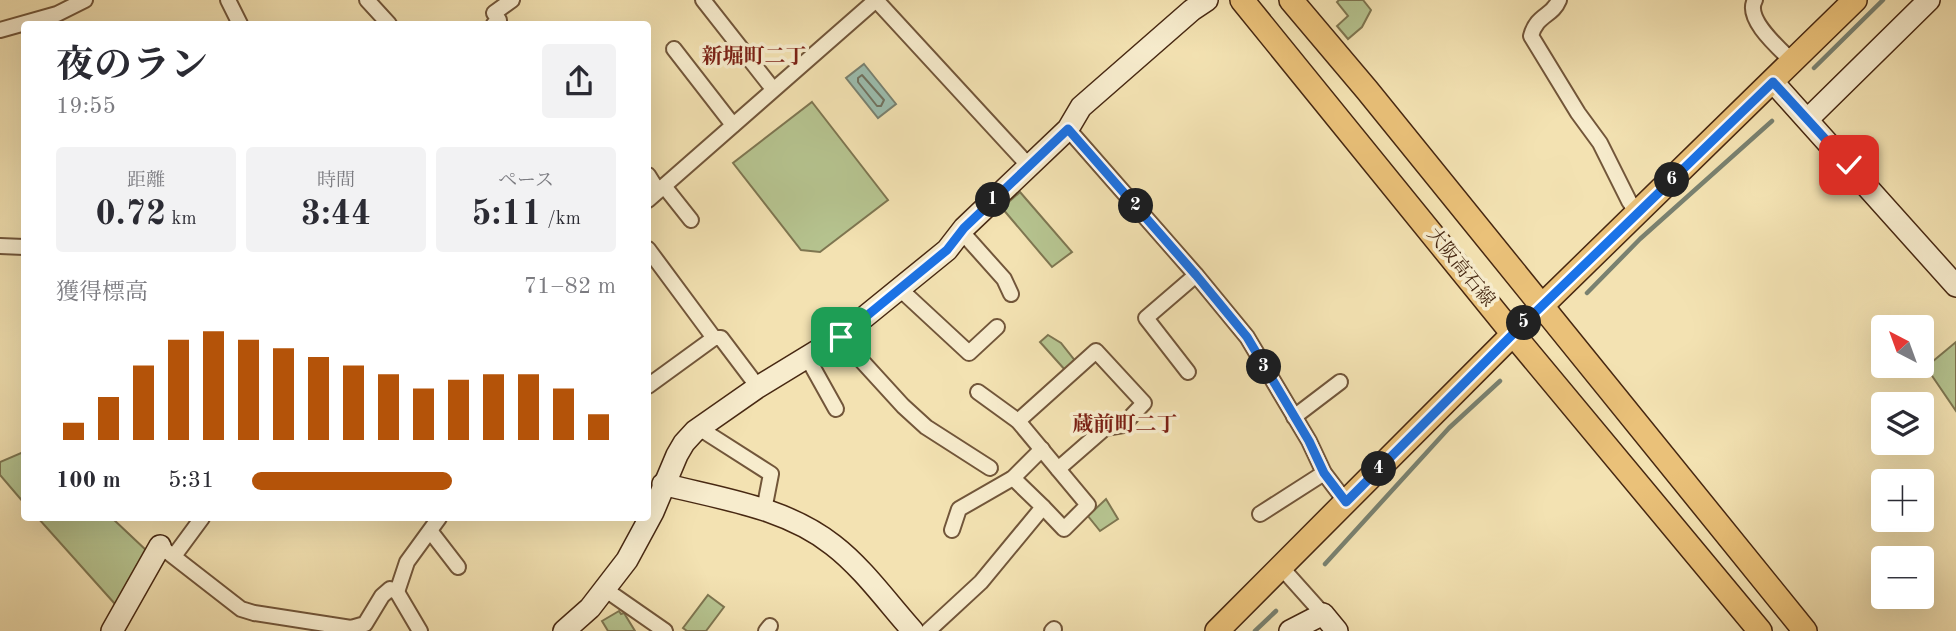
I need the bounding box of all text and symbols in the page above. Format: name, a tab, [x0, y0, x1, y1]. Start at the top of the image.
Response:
button: share	[542, 44, 616, 118]
district label: 新堀町二丁	[702, 45, 807, 68]
text: 夜のラン	[56, 48, 208, 86]
text: 19:55	[56, 95, 116, 118]
pin	[1819, 135, 1879, 195]
icon: check	[1830, 146, 1868, 184]
pin: 6	[1654, 162, 1690, 198]
text: 6	[1666, 170, 1677, 189]
text: 距離	[127, 172, 165, 191]
text: 時間	[317, 172, 355, 191]
text: ペース	[498, 172, 554, 191]
pin: 1	[976, 182, 1010, 218]
pin: 2	[1118, 188, 1154, 224]
text: 1	[987, 190, 998, 209]
text: 2	[1130, 196, 1141, 215]
text: 0.72	[96, 197, 166, 232]
text: 3:44	[301, 197, 371, 232]
text: 5:11	[471, 197, 542, 232]
text: km	[166, 210, 197, 229]
text: /km	[542, 210, 581, 229]
street label: 大阪高石線	[1423, 223, 1500, 311]
text: 71–82 m	[524, 275, 616, 298]
text: 獲得標高	[56, 281, 148, 304]
pin: 5	[1506, 306, 1542, 340]
pin	[811, 307, 871, 367]
text: 5	[1518, 313, 1529, 332]
north arrow	[1871, 315, 1934, 378]
map controls	[1871, 315, 1934, 609]
icon: arrive	[822, 318, 860, 356]
pin: 3	[1246, 350, 1282, 384]
text: 3	[1258, 357, 1269, 376]
button: layers	[1871, 392, 1934, 455]
district label: 蔵前町二丁	[1073, 413, 1178, 436]
pin: 4	[1362, 452, 1396, 486]
text: 4	[1373, 459, 1384, 478]
text: 100 m	[56, 469, 121, 492]
text: 5:31	[168, 469, 214, 492]
button: +	[1871, 469, 1934, 532]
button: −	[1871, 546, 1934, 609]

